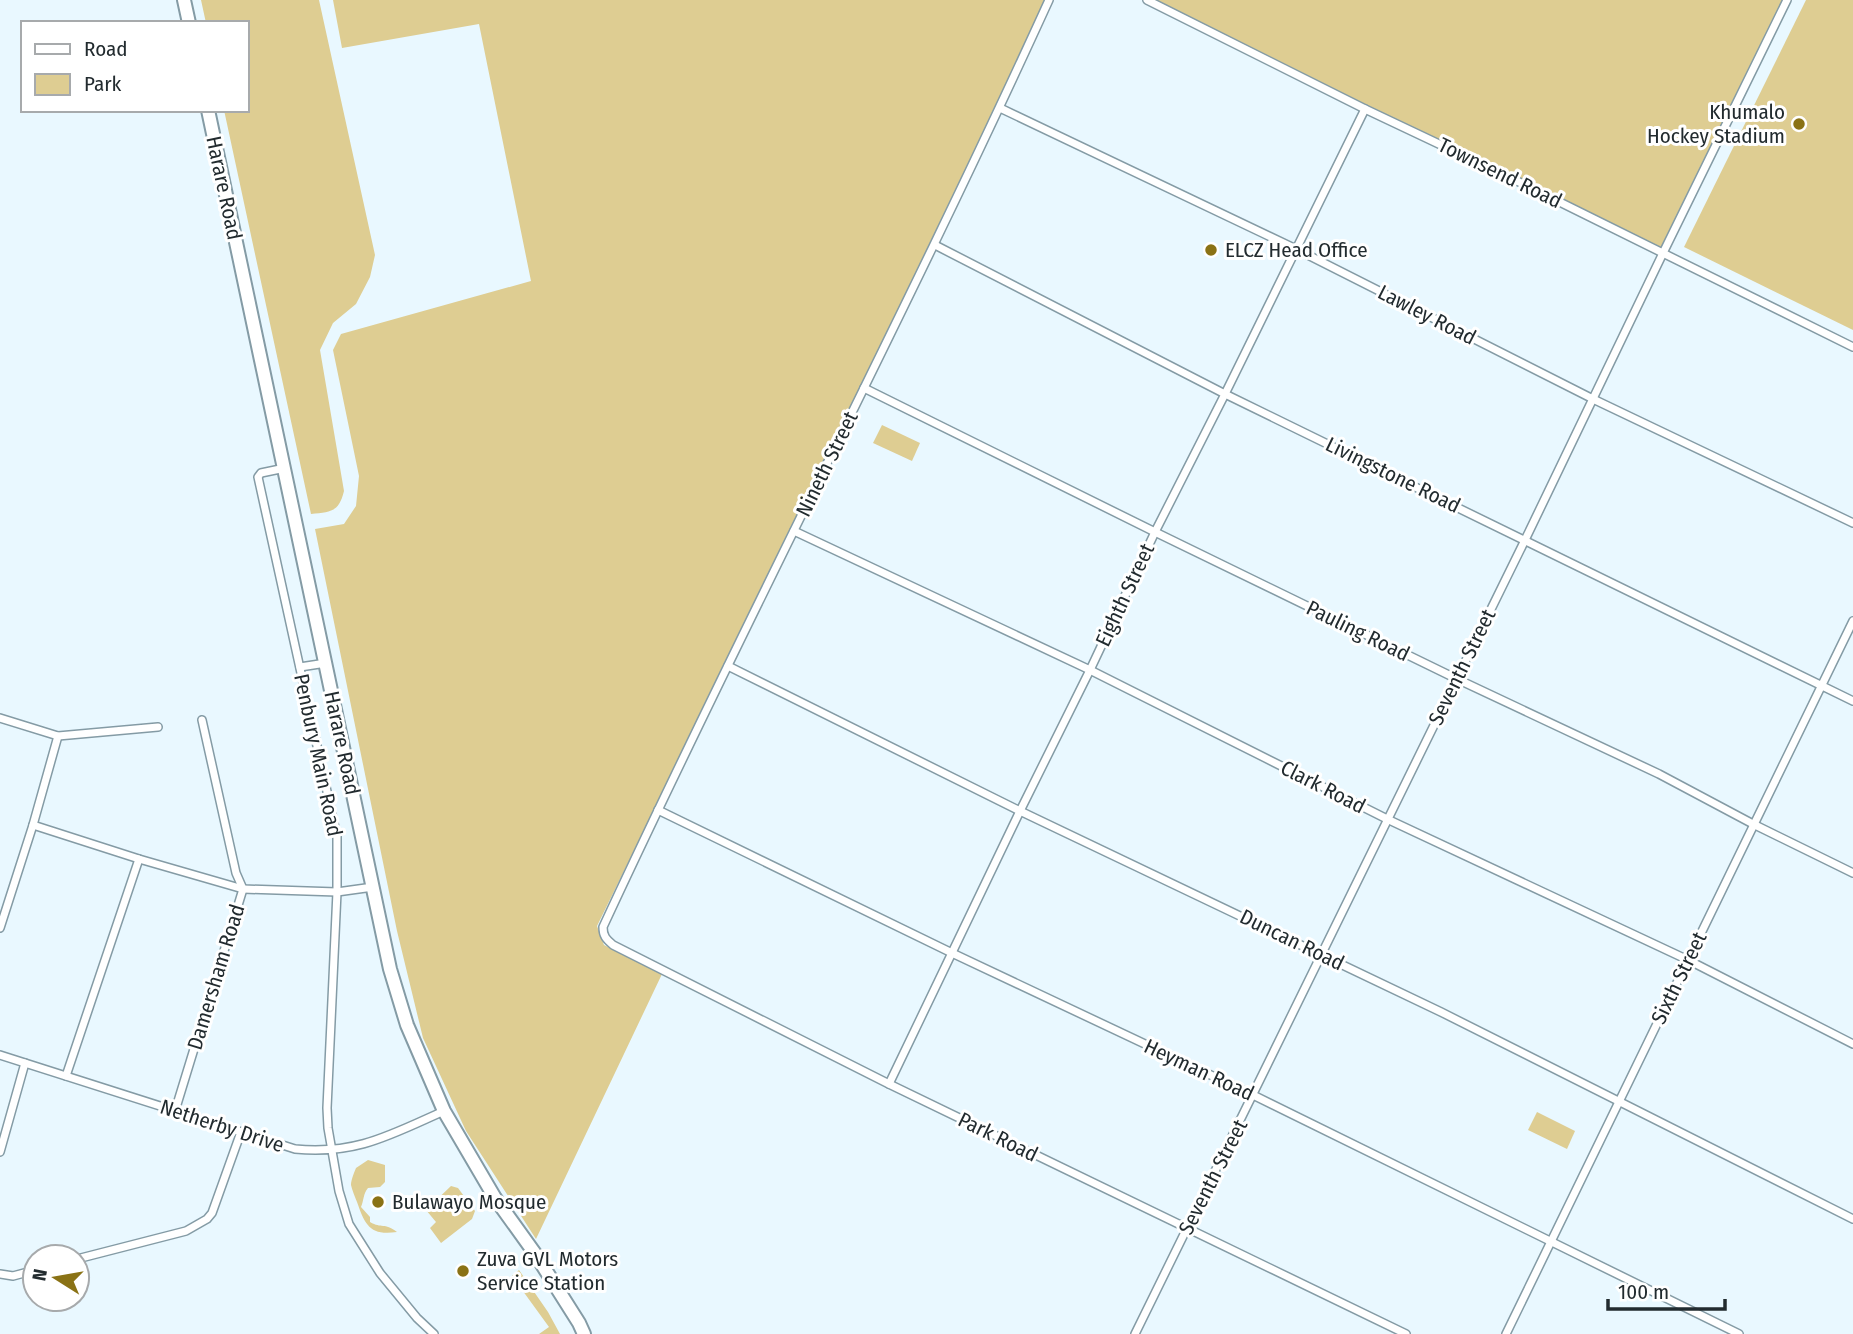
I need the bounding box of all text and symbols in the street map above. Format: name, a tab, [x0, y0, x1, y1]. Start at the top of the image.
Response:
legend	[21, 21, 248, 112]
text: Road	[84, 36, 128, 62]
text: Park	[84, 71, 122, 97]
place label: Khumalo Hockey Stadium	[1647, 99, 1785, 149]
marker: Khumalo Hockey Stadium	[1791, 116, 1807, 132]
street label: Townsend Road	[1434, 132, 1566, 214]
street label: Harare Road	[200, 134, 248, 242]
place label: ELCZ Head Office	[1225, 237, 1368, 263]
marker: ELCZ Head Office	[1203, 242, 1219, 258]
street label: Lawley Road	[1374, 279, 1480, 351]
street label: Nineth Street	[790, 407, 864, 521]
street label: Livingstone Road	[1321, 431, 1465, 519]
street label: Eighth Street	[1090, 539, 1160, 651]
street label: Pauling Road	[1302, 595, 1414, 667]
street label: Seventh Street	[1423, 605, 1501, 729]
street label: Penbury Main Road	[288, 671, 348, 839]
street label: Harare Road	[318, 689, 366, 797]
street label: Clark Road	[1276, 755, 1370, 819]
street label: Damersham Road	[182, 901, 250, 1053]
street label: Duncan Road	[1236, 904, 1348, 976]
street label: Sixth Street	[1646, 928, 1713, 1028]
street label: Heyman Road	[1140, 1033, 1258, 1107]
street label: Netherby Drive	[157, 1094, 287, 1158]
street label: Park Road	[954, 1107, 1042, 1167]
street label: Seventh Street	[1173, 1115, 1253, 1239]
place label: Bulawayo Mosque	[392, 1189, 546, 1215]
marker: Bulawayo Mosque	[370, 1194, 386, 1210]
north arrow	[21, 1243, 91, 1313]
place label: Zuva GVL Motors Service Station	[477, 1246, 618, 1296]
marker: Zuva GVL Motors Service Station	[455, 1263, 471, 1279]
text: N	[27, 1267, 52, 1283]
scale bar	[1608, 1268, 1725, 1312]
text: 100 m	[1618, 1279, 1669, 1305]

